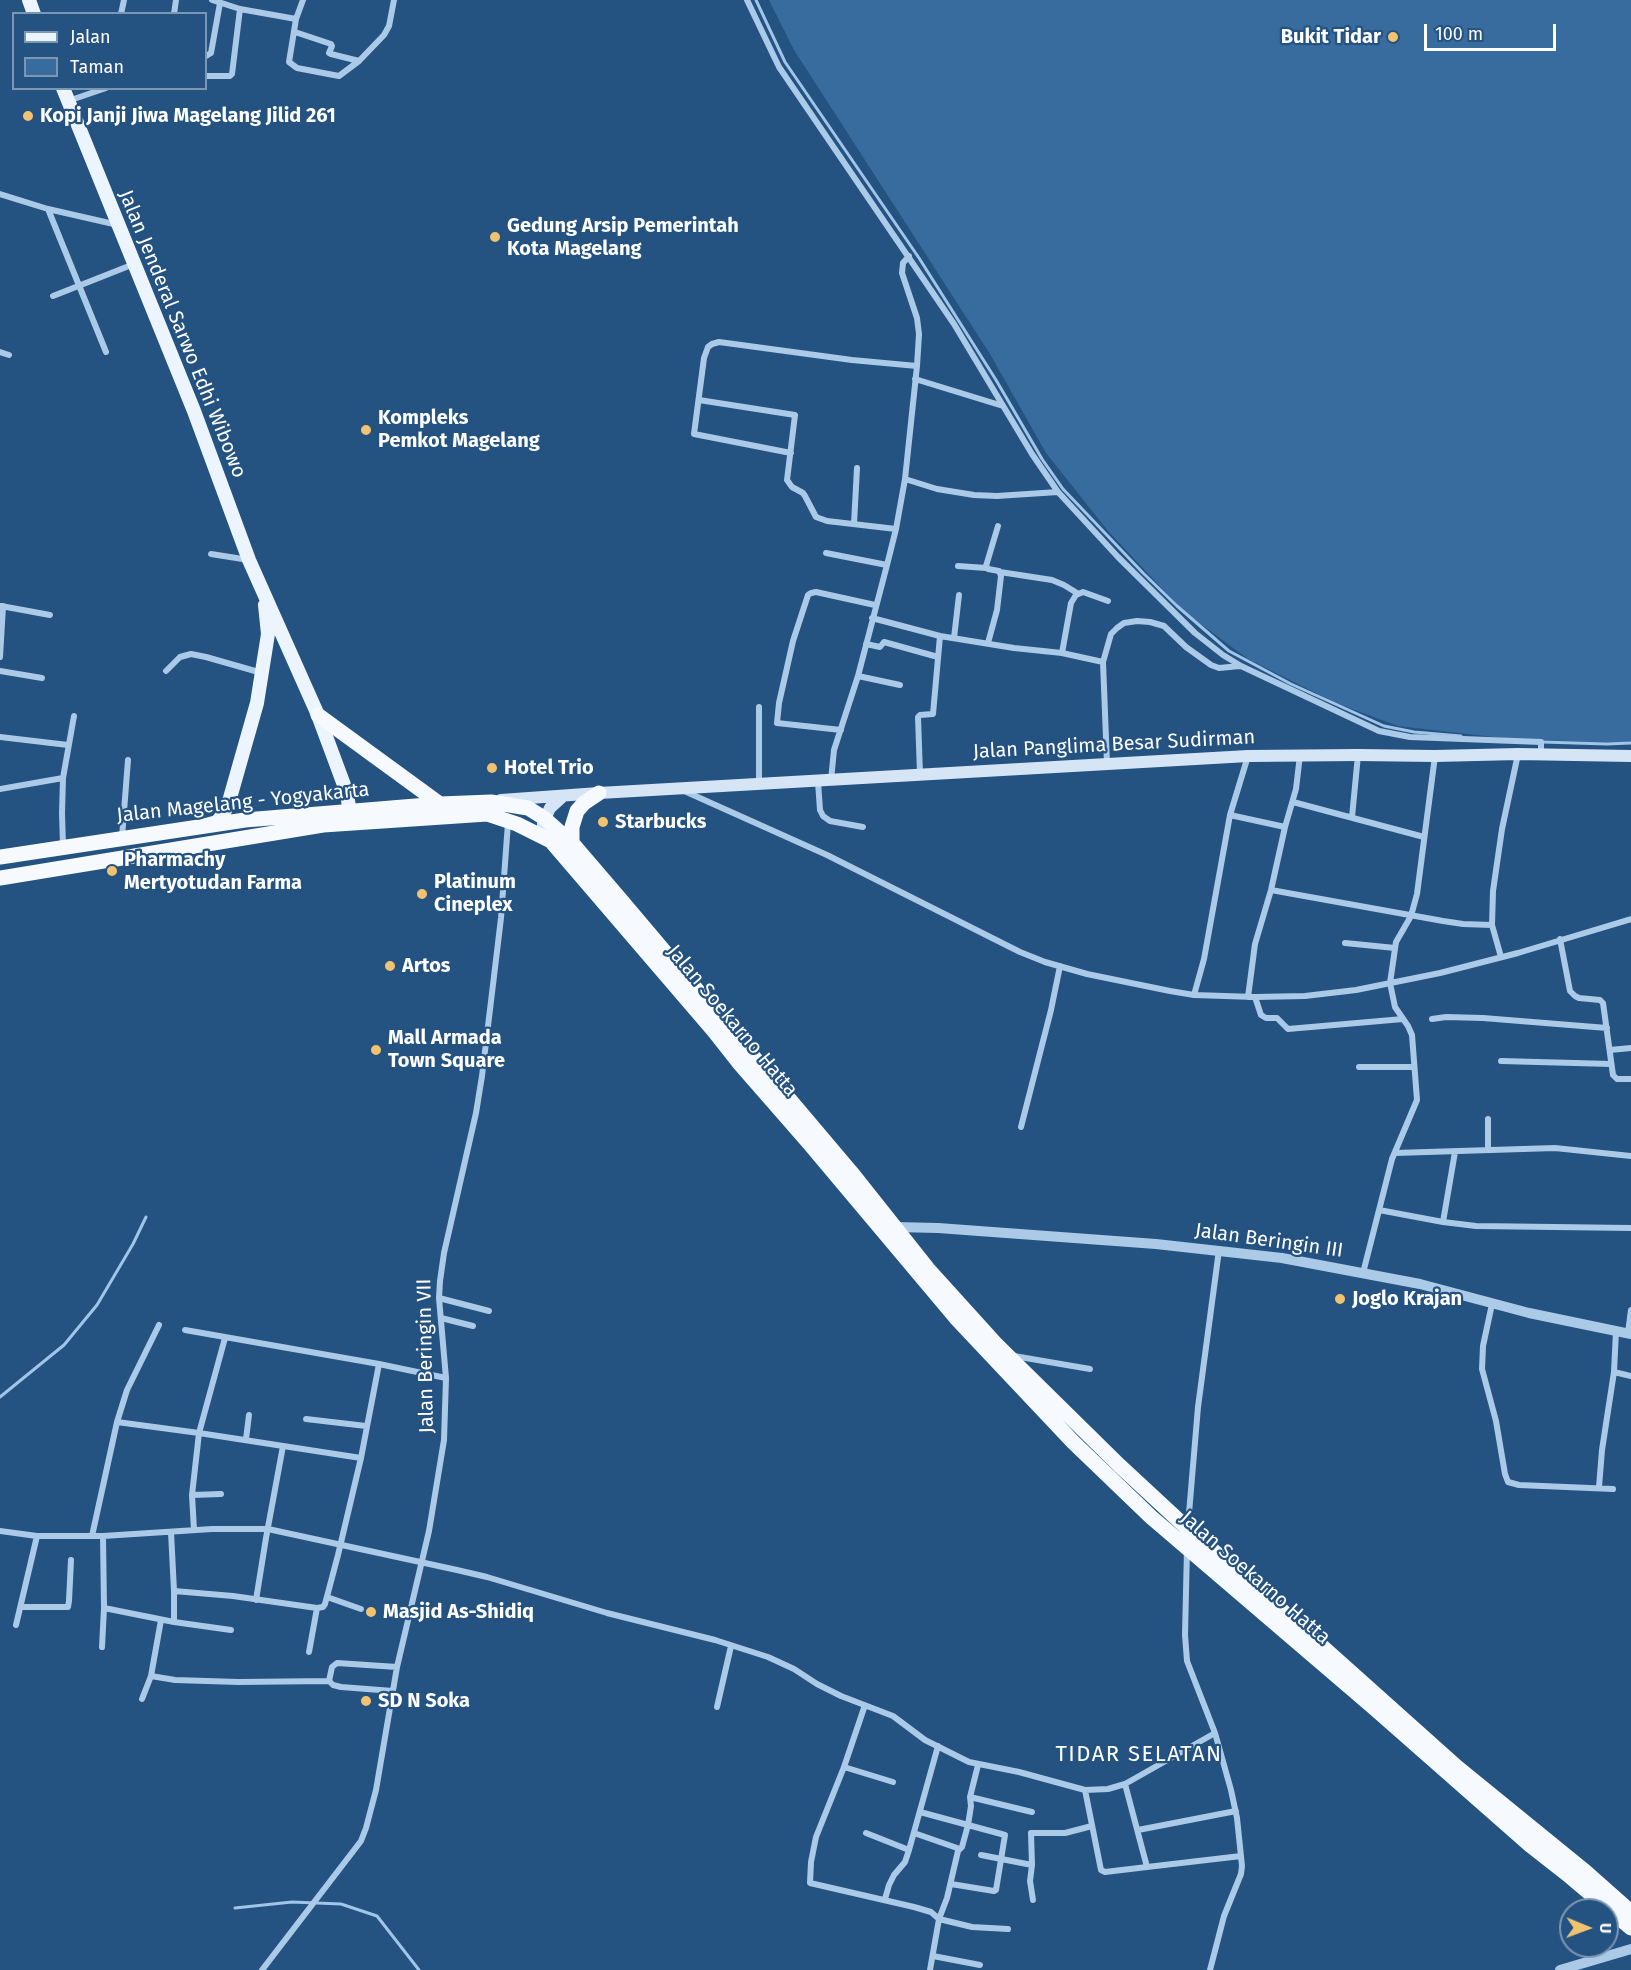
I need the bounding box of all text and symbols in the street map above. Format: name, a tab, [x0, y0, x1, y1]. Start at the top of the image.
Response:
legend	[12, 12, 207, 90]
scale bar	[1427, 12, 1559, 50]
text: 100 m	[1435, 23, 1483, 45]
place label: Bukit Tidar	[1281, 25, 1381, 49]
text: Jalan	[70, 26, 111, 48]
marker: Bukit Tidar	[1386, 30, 1400, 44]
text: Taman	[70, 56, 124, 78]
place label: Kopi Janji Jiwa Magelang Jilid 261	[40, 104, 336, 128]
marker: Kopi Janji Jiwa Magelang Jilid 261	[21, 109, 35, 123]
street label: Jalan Jenderal Sarwo Edhi Wibowo	[113, 187, 251, 481]
place label: Gedung Arsip Pemerintah Kota Magelang	[507, 214, 739, 261]
marker: Gedung Arsip Pemerintah Kota Magelang	[488, 230, 502, 244]
place label: Kompleks Pemkot Magelang	[378, 406, 540, 453]
marker: Kompleks Pemkot Magelang	[359, 423, 373, 437]
street label: Jalan Panglima Besar Sudirman	[972, 726, 1256, 764]
place label: Hotel Trio	[504, 756, 594, 780]
marker: Hotel Trio	[485, 761, 499, 775]
street label: Jalan Magelang - Yogyakarta	[116, 778, 370, 828]
place label: Starbucks	[615, 810, 706, 834]
marker: Starbucks	[596, 815, 610, 829]
place label: Pharmachy Mertyotudan Farma	[124, 848, 302, 895]
marker: Pharmachy Mertyotudan Farma	[105, 864, 119, 878]
place label: Platinum Cineplex	[434, 870, 516, 917]
marker: Platinum Cineplex	[415, 887, 429, 901]
street label: Jalan Soekarno Hatta	[661, 940, 803, 1102]
place label: Artos	[402, 954, 451, 978]
marker: Artos	[383, 959, 397, 973]
place label: Mall Armada Town Square	[388, 1026, 505, 1073]
marker: Mall Armada Town Square	[369, 1043, 383, 1057]
street label: Jalan Beringin III	[1193, 1219, 1345, 1263]
street label: Jalan Beringin VII	[413, 1279, 439, 1433]
place label: Joglo Krajan	[1352, 1287, 1462, 1311]
marker: Joglo Krajan	[1333, 1292, 1347, 1306]
street label: Jalan Soekarno Hatta	[1175, 1506, 1335, 1650]
place label: Masjid As-Shidiq	[383, 1600, 534, 1624]
marker: Masjid As-Shidiq	[364, 1605, 378, 1619]
place label: SD N Soka	[378, 1689, 470, 1713]
marker: SD N Soka	[359, 1694, 373, 1708]
district label: TIDAR SELATAN	[1055, 1742, 1223, 1768]
north arrow	[1559, 1898, 1619, 1958]
text: U	[1596, 1923, 1615, 1934]

